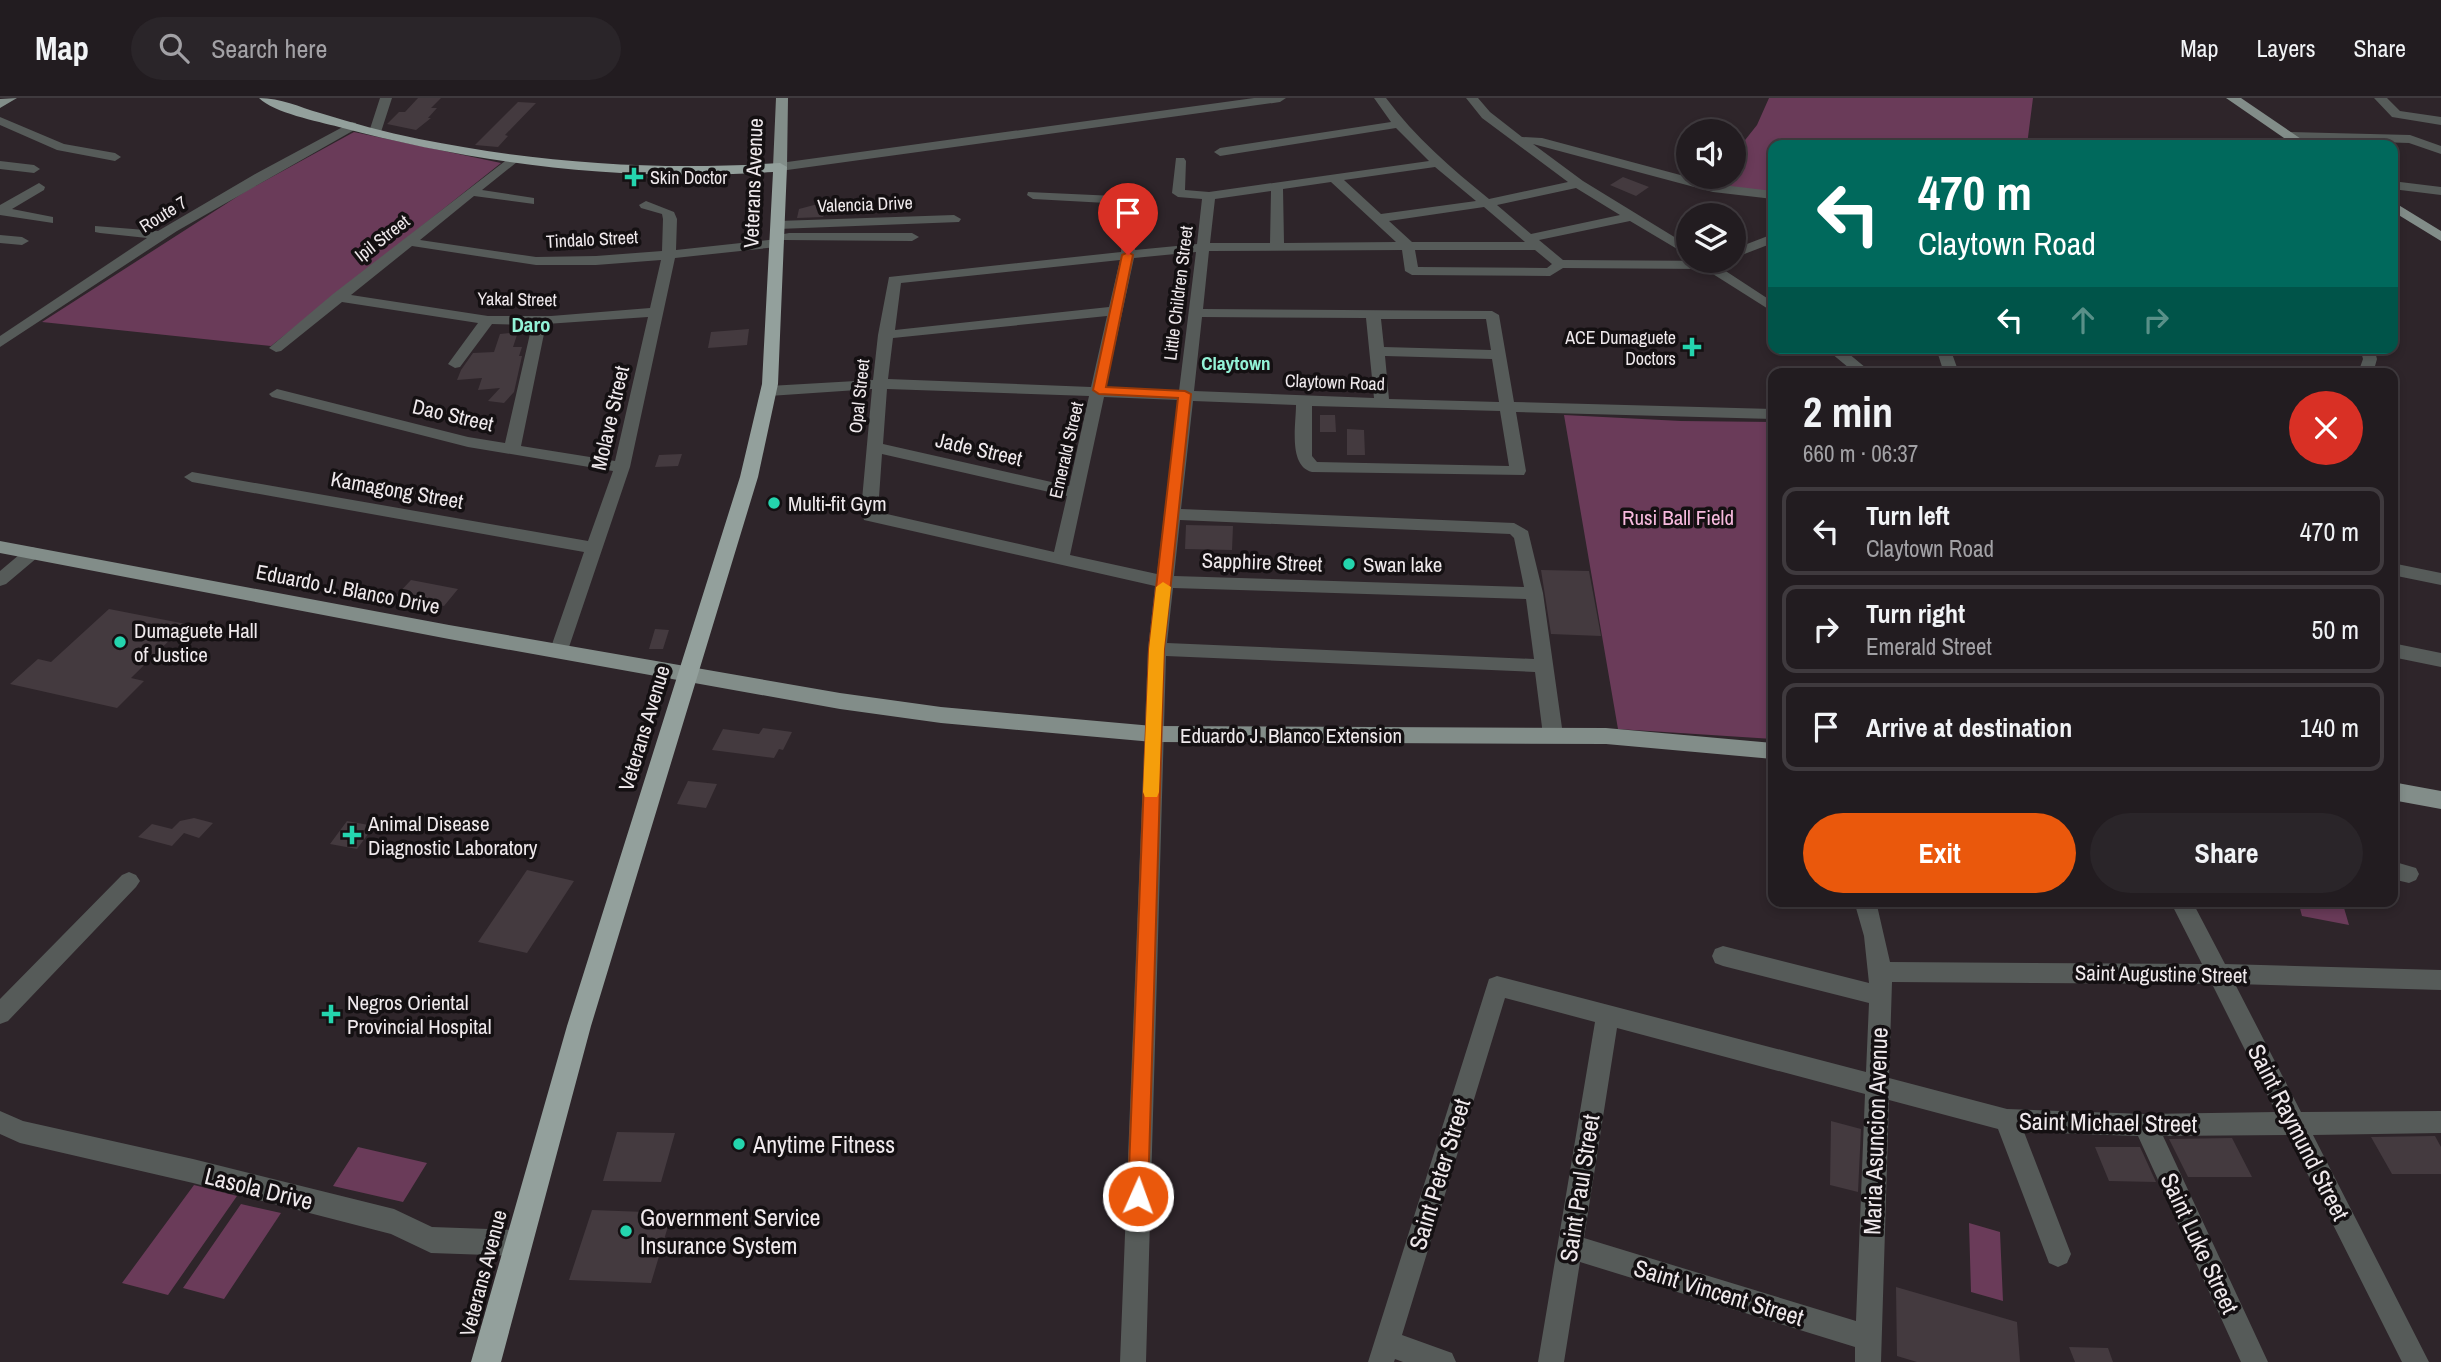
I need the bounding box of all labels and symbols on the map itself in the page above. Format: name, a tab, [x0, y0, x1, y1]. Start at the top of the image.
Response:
street label: Veterans Avenue	[736, 118, 770, 248]
place label: Skin Doctor	[650, 165, 727, 190]
marker: Skin Doctor	[624, 167, 644, 187]
pin	[1098, 183, 1158, 255]
street label: Route 7	[134, 190, 192, 238]
street label: Valencia Drive	[817, 190, 913, 218]
street label: Ipil Street	[349, 209, 415, 267]
street label: Tindalo Street	[545, 224, 639, 254]
street label: Little Children Street	[1157, 224, 1199, 362]
street label: Yakal Street	[477, 286, 557, 312]
district label: Daro	[511, 310, 551, 339]
place label: ACE Dumaguete Doctors	[1564, 325, 1676, 371]
marker: ACE Dumaguete Doctors	[1682, 337, 1702, 357]
district label: Claytown	[1201, 350, 1271, 376]
street label: Opal Street	[843, 358, 875, 434]
street label: Molave Street	[584, 363, 636, 473]
street label: Claytown Road	[1285, 368, 1385, 396]
street label: Dao Street	[410, 392, 497, 438]
street label: Emerald Street	[1043, 399, 1089, 501]
street label: Jade Street	[933, 425, 1025, 473]
street label: Kamagong Street	[328, 464, 466, 516]
place label: Multi-fit Gym	[788, 489, 887, 518]
marker: Multi-fit Gym	[766, 495, 782, 511]
park label: Rusi Ball Field	[1622, 503, 1734, 532]
street label: Sapphire Street	[1201, 545, 1323, 579]
place label: Swan lake	[1363, 550, 1442, 579]
marker: Swan lake	[1341, 556, 1357, 572]
street label: Eduardo J. Blanco Drive	[254, 557, 442, 621]
place label: Dumaguete Hall of Justice	[134, 616, 257, 669]
marker: Dumaguete Hall of Justice	[112, 634, 128, 650]
street label: Veterans Avenue	[611, 662, 677, 794]
street label: Eduardo J. Blanco Extension	[1180, 721, 1402, 750]
place label: Animal Disease Diagnostic Laboratory	[367, 809, 538, 862]
marker: Animal Disease Diagnostic Laboratory	[342, 825, 362, 845]
street label: Saint Augustine Street	[2075, 958, 2248, 990]
place label: Negros Oriental Provincial Hospital	[347, 988, 492, 1041]
marker: Negros Oriental Provincial Hospital	[321, 1004, 341, 1024]
street label: Maria Asuncion Avenue	[1855, 1027, 1895, 1235]
street label: Saint Raymund Street	[2241, 1038, 2357, 1226]
street label: Saint Peter Street	[1401, 1094, 1477, 1253]
street label: Saint Michael Street	[2019, 1104, 2198, 1140]
street label: Saint Paul Street	[1552, 1111, 1607, 1264]
place label: Anytime Fitness	[752, 1128, 895, 1160]
marker: Anytime Fitness	[731, 1136, 747, 1152]
street label: Lasola Drive	[202, 1159, 316, 1217]
position arrow	[1101, 1159, 1175, 1233]
street label: Saint Luke Street	[2153, 1167, 2247, 1319]
place label: Government Service Insurance System	[640, 1201, 820, 1261]
street label: Veterans Avenue	[452, 1206, 514, 1340]
marker: Government Service Insurance System	[618, 1223, 634, 1239]
street label: Saint Vincent Street	[1630, 1251, 1808, 1333]

